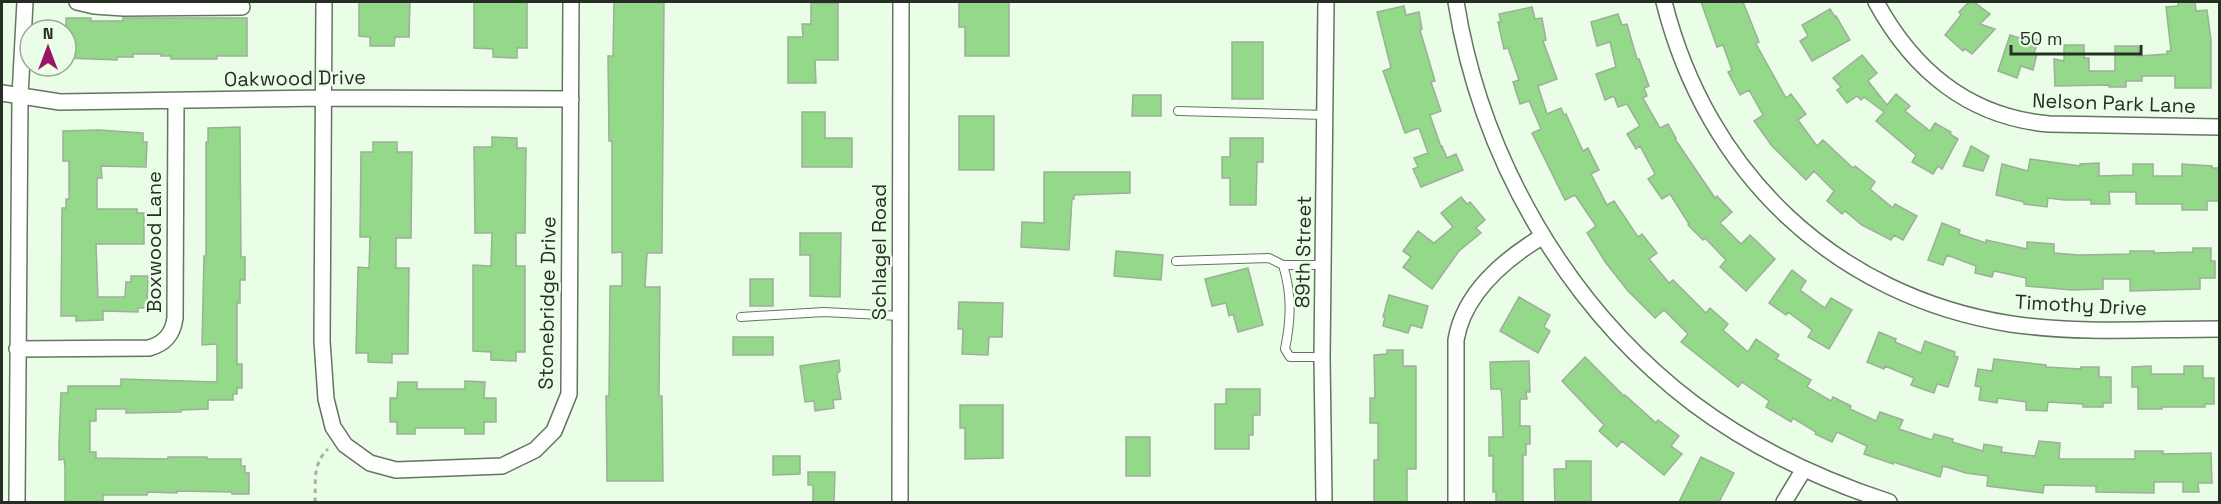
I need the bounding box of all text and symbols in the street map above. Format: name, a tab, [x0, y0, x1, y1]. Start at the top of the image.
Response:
north arrow	[18, 18, 78, 78]
scale bar	[2011, 18, 2142, 56]
text: N	[43, 23, 53, 44]
text: 50 m	[2020, 27, 2062, 50]
street label: Oakwood Drive	[224, 64, 366, 92]
street label: Nelson Park Lane	[2032, 87, 2196, 119]
street label: Boxwood Lane	[141, 171, 167, 313]
street label: Schlagel Road	[866, 184, 892, 320]
street label: 89th Street	[1289, 196, 1317, 308]
street label: Stonebridge Drive	[532, 216, 562, 390]
street label: Timothy Drive	[2014, 289, 2148, 321]

